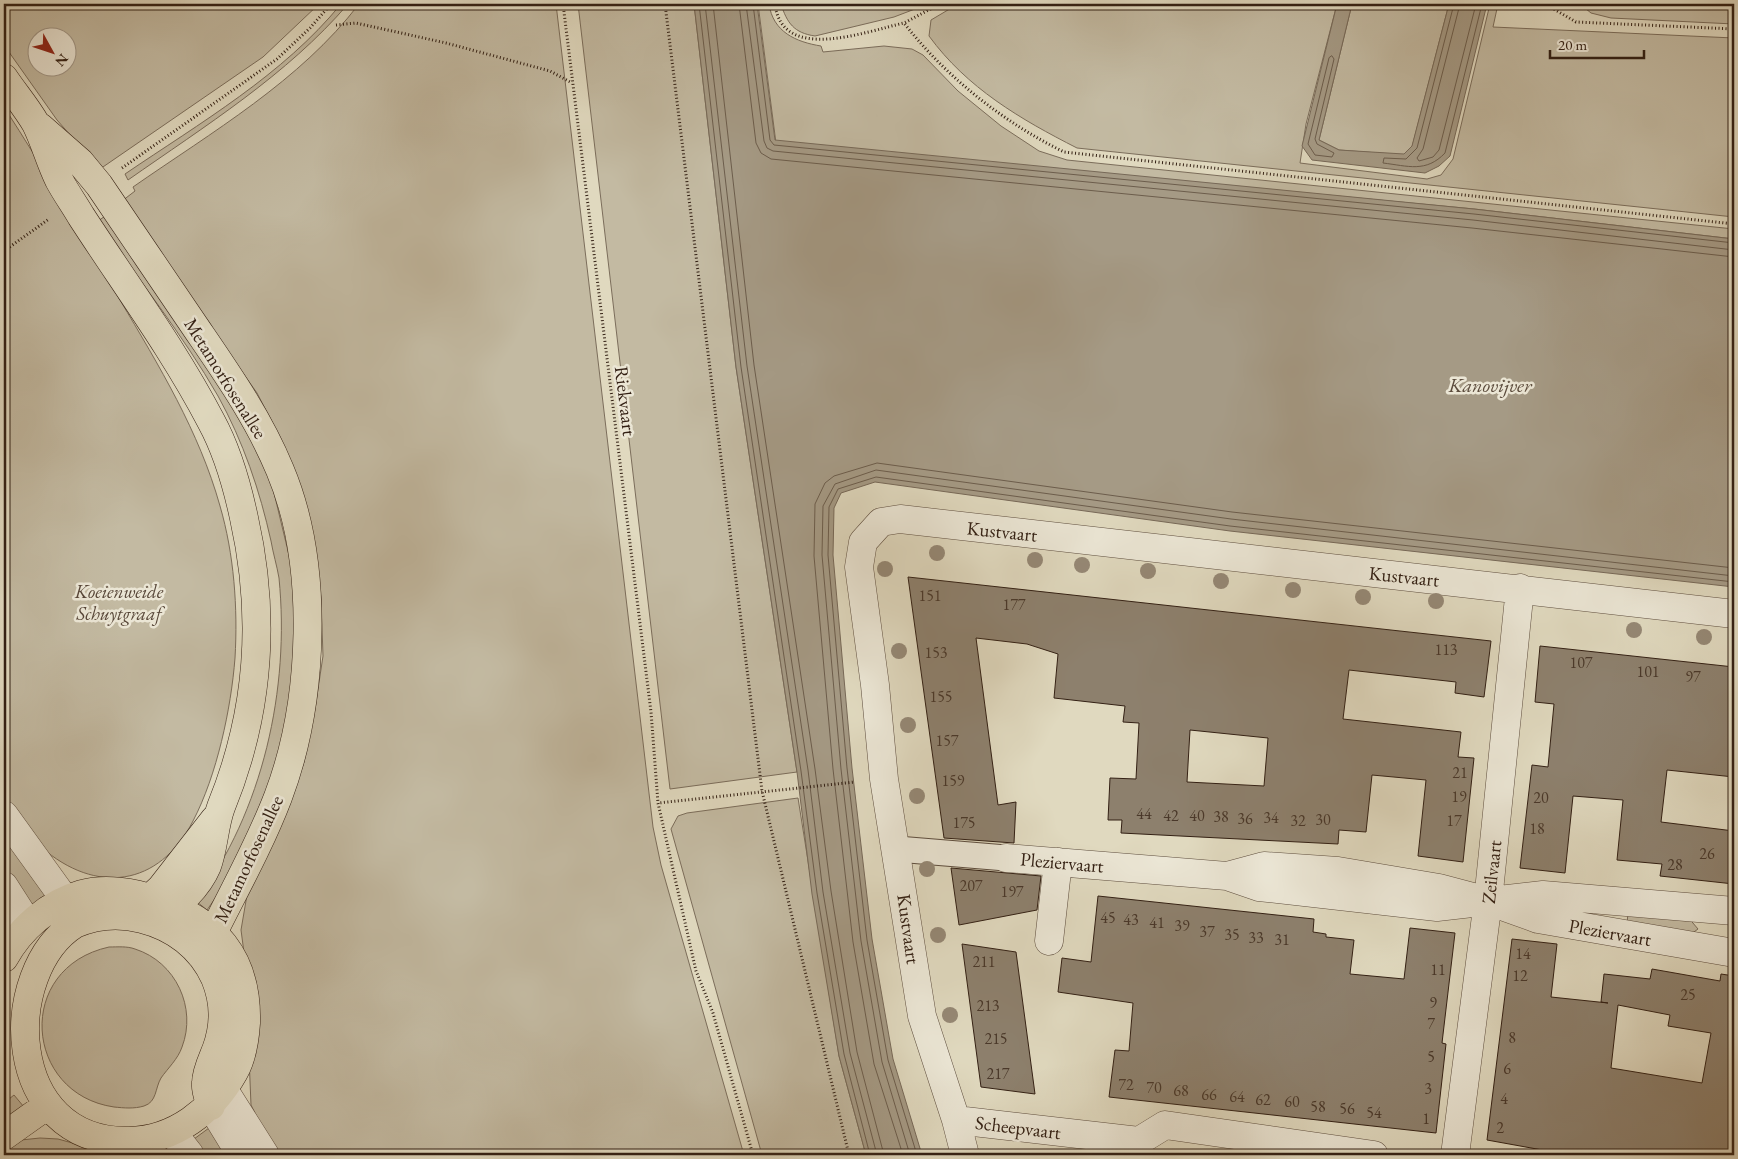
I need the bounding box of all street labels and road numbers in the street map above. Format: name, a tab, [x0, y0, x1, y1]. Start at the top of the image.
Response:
street label: Metamorfosenallee	[178, 313, 273, 443]
street label: Riekvaart	[609, 365, 642, 437]
street label: Kustvaart	[966, 515, 1038, 548]
street label: Kustvaart	[1368, 560, 1440, 593]
street label: Metamorfosenallee	[208, 791, 289, 927]
street label: Zeilvaart	[1476, 839, 1507, 905]
street label: Pleziervaart	[1019, 846, 1105, 879]
street label: Kustvaart	[891, 892, 926, 966]
street label: Pleziervaart	[1567, 913, 1653, 952]
street label: Scheepvaart	[974, 1110, 1062, 1145]

